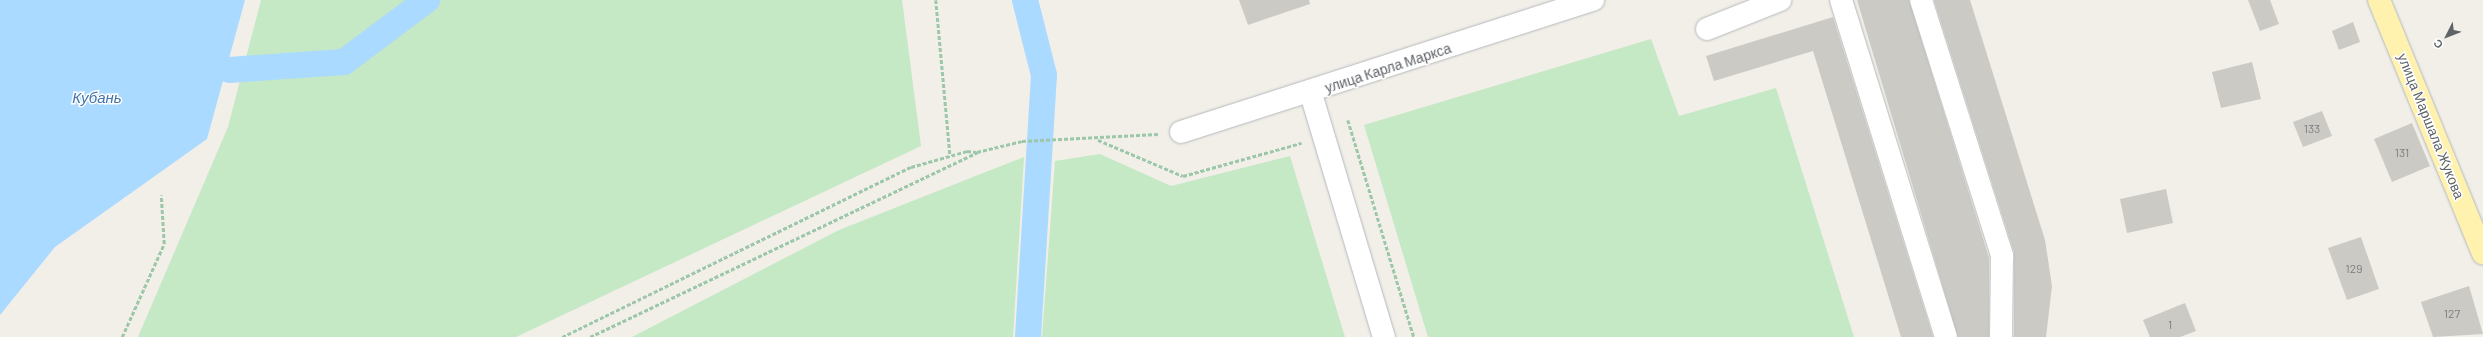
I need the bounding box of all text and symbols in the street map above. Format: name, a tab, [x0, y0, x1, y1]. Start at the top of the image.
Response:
north arrow	[2427, 16, 2467, 56]
text: С	[2430, 37, 2445, 52]
street label: улица Карла Маркса	[1323, 40, 1453, 96]
street label: улица Маршала Жукова	[2394, 51, 2468, 201]
water label: Кубань	[72, 89, 122, 107]
house number: 133	[2304, 122, 2320, 136]
house number: 131	[2395, 146, 2409, 160]
house number: 129	[2346, 262, 2362, 276]
house number: 127	[2444, 307, 2460, 321]
house number: 1	[2168, 318, 2172, 332]

